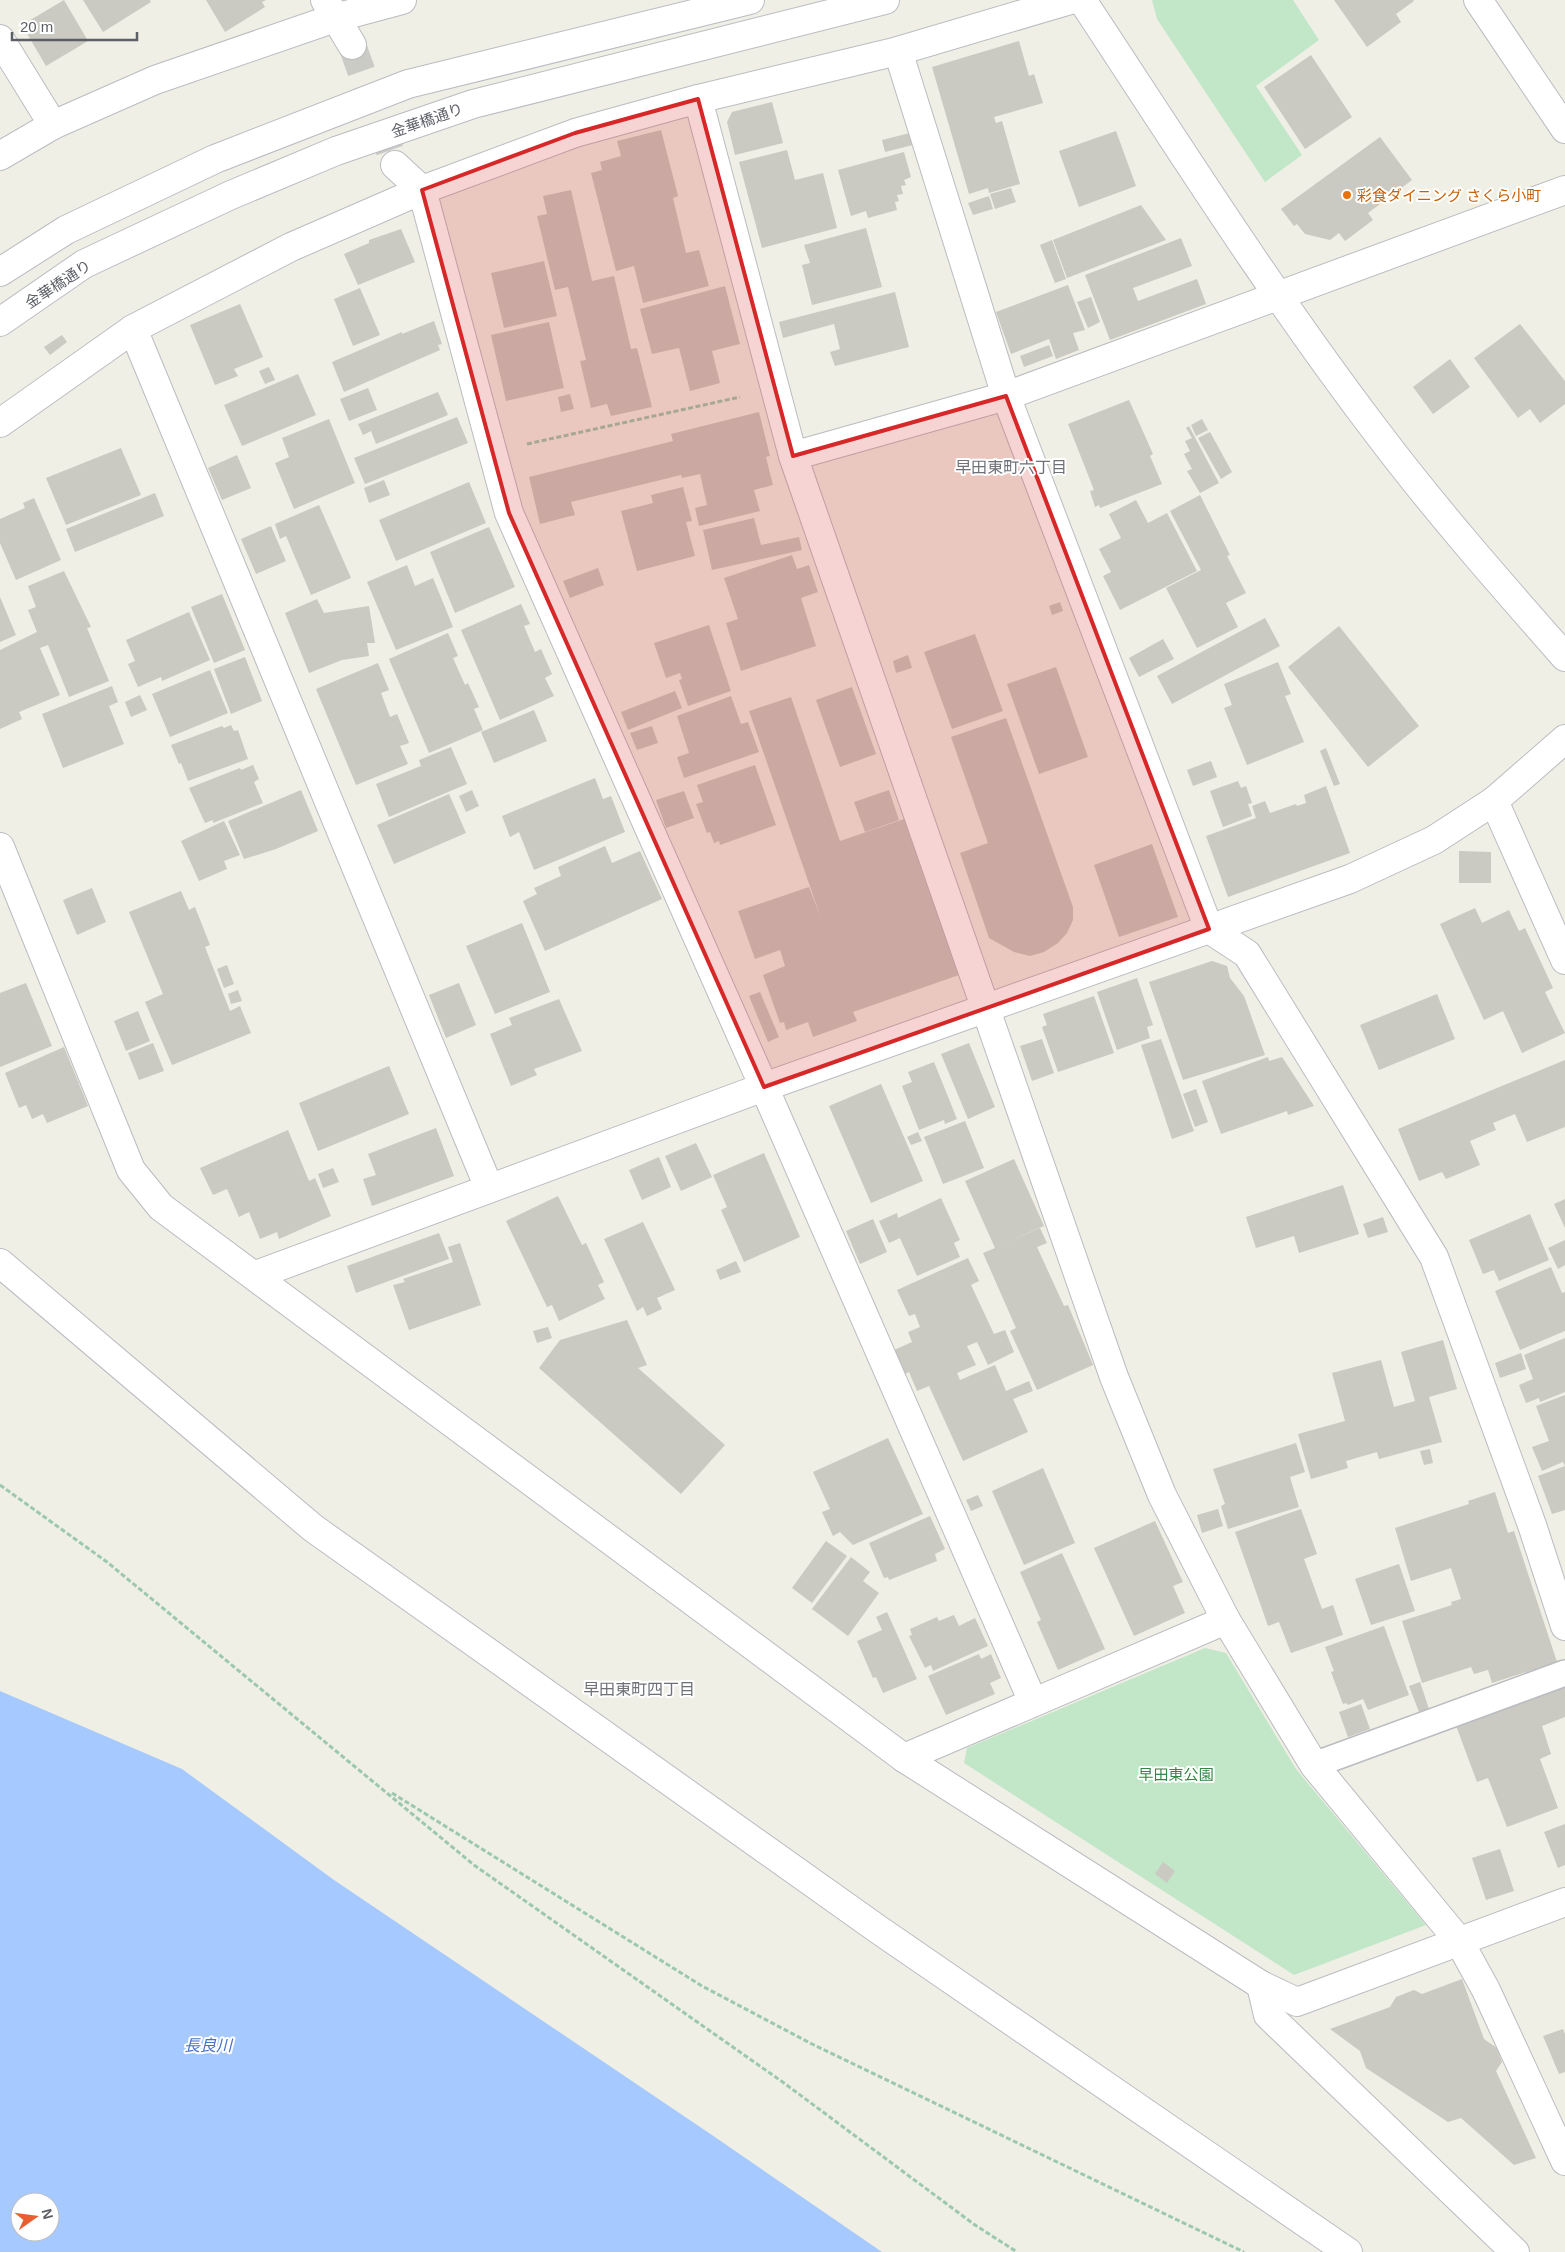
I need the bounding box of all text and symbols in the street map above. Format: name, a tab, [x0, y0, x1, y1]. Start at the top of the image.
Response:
scale bar	[12, 10, 138, 42]
text: 20 m	[20, 18, 53, 35]
street label: 金華橋通り	[389, 100, 465, 140]
place label: 彩食ダイニング さくら小町	[1357, 187, 1541, 204]
marker: 彩食ダイニング さくら小町	[1341, 189, 1353, 201]
street label: 金華橋通り	[22, 256, 94, 312]
district label: 早田東町六丁目	[955, 459, 1067, 476]
district label: 早田東町四丁目	[583, 1681, 695, 1698]
park label: 早田東公園	[1138, 1766, 1214, 1783]
water label: 長良川	[184, 2037, 234, 2054]
north arrow	[10, 2192, 60, 2242]
text: N	[39, 2207, 57, 2221]

